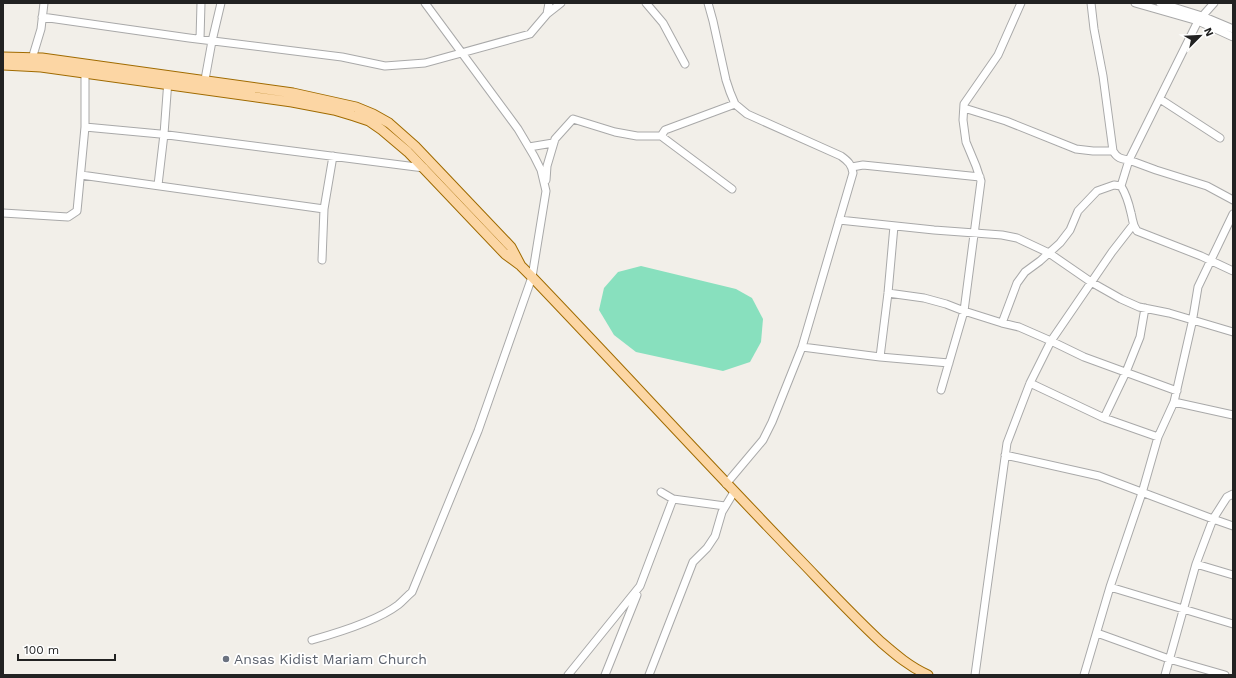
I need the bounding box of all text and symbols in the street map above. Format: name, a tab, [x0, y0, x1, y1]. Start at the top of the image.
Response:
north arrow	[1180, 16, 1220, 56]
text: N	[1201, 26, 1216, 39]
scale bar	[18, 636, 115, 662]
text: 100 m	[24, 643, 59, 657]
place label: Ansas Kidist Mariam Church	[234, 651, 427, 667]
marker: Ansas Kidist Mariam Church	[221, 654, 231, 664]

